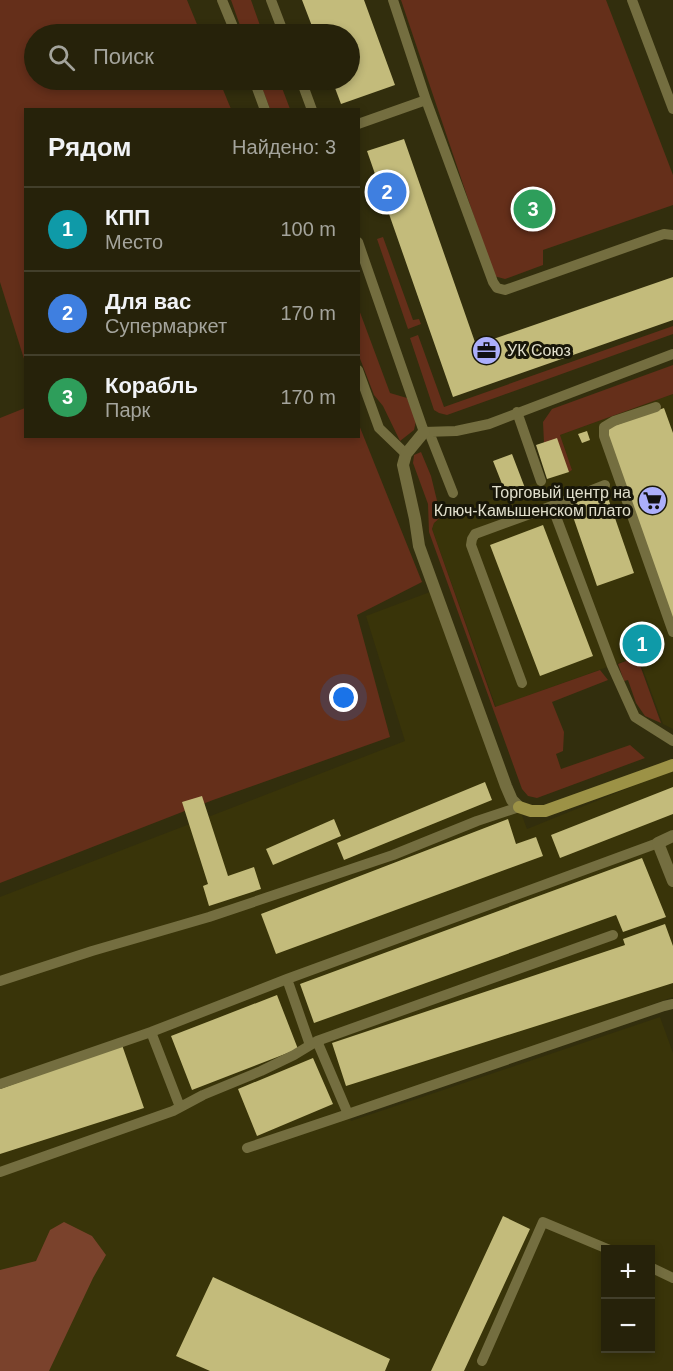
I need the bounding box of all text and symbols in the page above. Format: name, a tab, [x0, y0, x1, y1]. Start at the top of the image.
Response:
search box	[24, 24, 360, 90]
icon: search	[45, 41, 78, 74]
text: Поиск	[93, 44, 154, 69]
text: Рядом	[48, 132, 131, 162]
text: Найдено: 3	[232, 136, 336, 158]
pin: 2	[368, 170, 406, 214]
pin: 3	[514, 186, 552, 232]
text: КПП	[105, 205, 150, 230]
text: 1	[62, 218, 73, 240]
text: 100 m	[280, 218, 336, 240]
text: Место	[105, 231, 163, 253]
text: Для вас	[105, 289, 191, 314]
text: 2	[62, 302, 73, 324]
text: 170 m	[280, 302, 336, 324]
text: Супермаркет	[105, 315, 227, 337]
office icon: УК Союз	[470, 334, 502, 366]
place label: УК Союз	[507, 342, 571, 359]
text: Корабль	[105, 373, 198, 398]
text: 3	[62, 386, 73, 408]
text: 170 m	[280, 386, 336, 408]
text: Парк	[105, 399, 150, 421]
place label: Торговый центр на Ключ-Камышенском плато	[434, 484, 631, 519]
supermarket icon: Торговый центр на Ключ-Камышенском плато	[636, 485, 668, 517]
pin: 1	[622, 622, 662, 666]
your location	[329, 683, 358, 712]
map controls	[601, 1245, 655, 1353]
button: +	[601, 1245, 655, 1299]
button: −	[601, 1299, 655, 1353]

